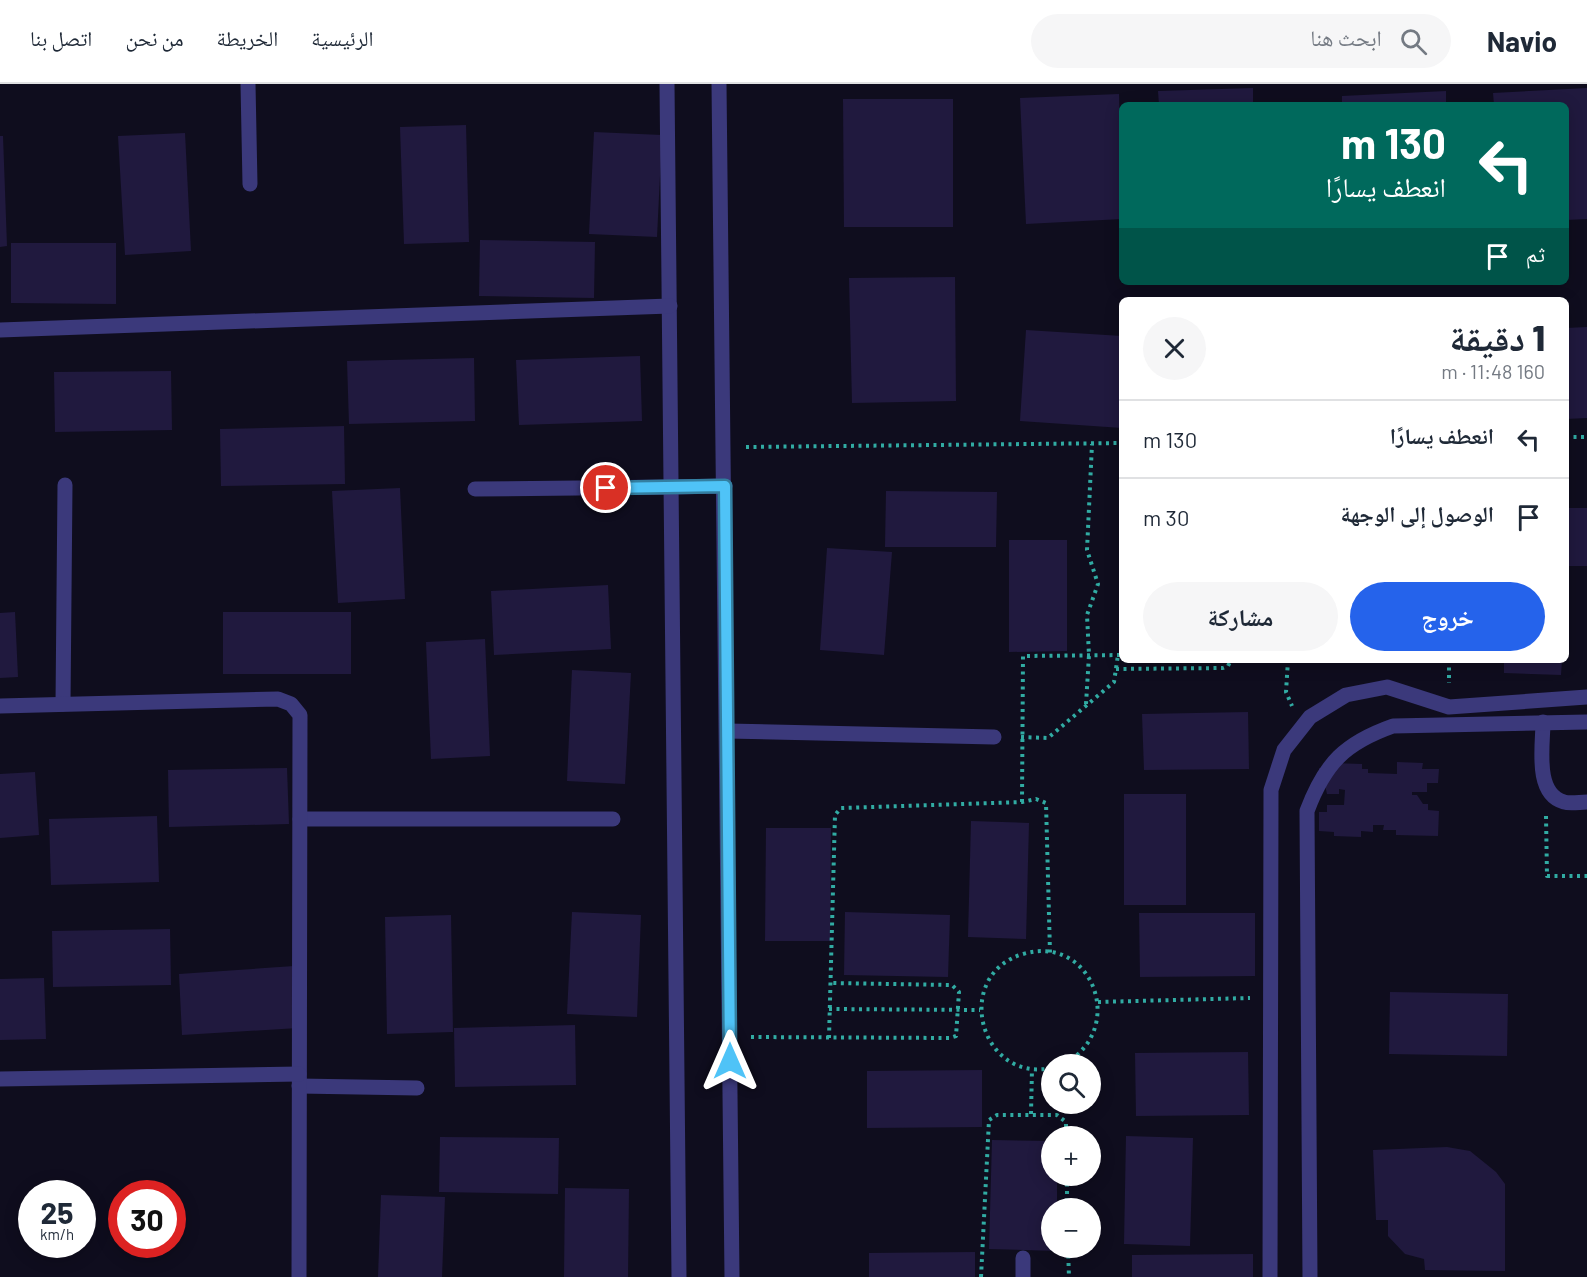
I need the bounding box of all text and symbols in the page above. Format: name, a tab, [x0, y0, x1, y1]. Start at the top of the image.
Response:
search box	[1031, 14, 1451, 68]
text: ابحث هنا	[1310, 24, 1382, 50]
text: Navio	[1487, 24, 1557, 58]
text: اتصل بنا	[30, 25, 92, 50]
text: من نحن	[125, 25, 183, 50]
text: الخريطة	[216, 25, 278, 50]
text: الرئيسية	[311, 25, 374, 50]
icon: search	[1397, 25, 1430, 58]
text: 130 m	[1341, 117, 1446, 167]
icon: left	[1467, 126, 1545, 204]
text: انعطف يسارًا	[1326, 170, 1446, 202]
icon: arrive	[1481, 240, 1514, 273]
text: ثم	[1526, 240, 1545, 266]
text: 1 دقيقة	[1449, 315, 1545, 358]
button: close	[1143, 317, 1206, 380]
text: 160 m · 11:48	[1441, 359, 1545, 383]
text: انعطف يسارًا	[1390, 422, 1494, 448]
icon: left	[1512, 423, 1545, 456]
text: 130 m	[1143, 426, 1197, 452]
pin	[580, 462, 631, 513]
icon: arrive	[589, 471, 622, 504]
text: الوصول إلى الوجهة	[1341, 500, 1494, 526]
icon: arrive	[1512, 501, 1545, 534]
text: 30 m	[1143, 504, 1189, 530]
button: مشاركة	[1143, 582, 1338, 651]
button: خروج	[1350, 582, 1545, 651]
position arrow	[698, 1029, 762, 1093]
map controls	[1041, 1054, 1101, 1258]
button: search	[1041, 1054, 1101, 1114]
button: +	[1041, 1126, 1101, 1186]
speed limit sign: 30	[108, 1180, 186, 1258]
text: 25	[41, 1194, 73, 1230]
button: −	[1041, 1198, 1101, 1258]
text: km/h	[40, 1225, 74, 1243]

